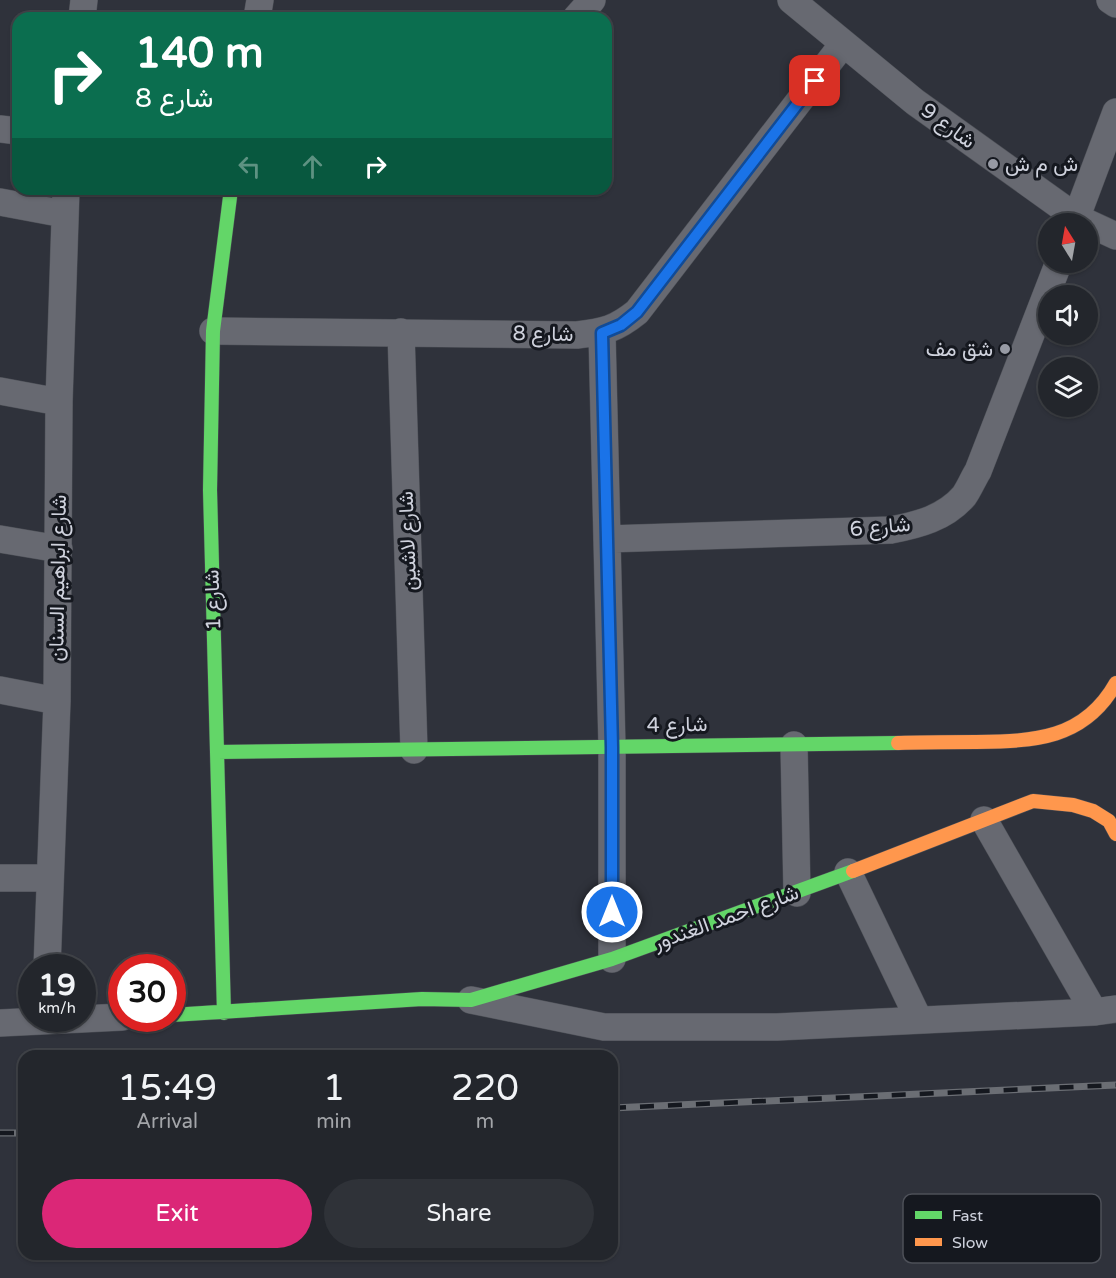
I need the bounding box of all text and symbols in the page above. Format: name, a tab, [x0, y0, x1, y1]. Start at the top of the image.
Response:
text: 140 m	[135, 28, 264, 79]
icon: right	[36, 36, 114, 114]
pin	[789, 55, 840, 106]
icon: arrive	[798, 64, 831, 97]
text: شارع 8	[135, 82, 213, 115]
street label: شارع 9	[915, 98, 980, 155]
icon: left	[233, 150, 266, 183]
icon: ahead	[296, 150, 329, 183]
icon: right	[359, 150, 392, 183]
place label: ش م ش	[1005, 152, 1078, 178]
marker: ش م ش	[986, 157, 1000, 171]
north arrow	[1038, 213, 1098, 273]
map controls	[1038, 213, 1098, 417]
button: sound	[1038, 285, 1098, 345]
street label: شارع 8	[512, 321, 574, 348]
place label: شق مف	[926, 337, 993, 362]
marker: شق مف	[998, 342, 1012, 356]
button: layers	[1038, 357, 1098, 417]
street label: شارع لاشين	[394, 491, 423, 591]
street label: شارع ابراهيم السنان	[44, 494, 73, 662]
street label: شارع 6	[849, 512, 912, 543]
street label: شارع 1	[199, 569, 228, 631]
street label: شارع 4	[646, 712, 708, 739]
position arrow	[580, 880, 644, 944]
street label: شارع احمد الغندور	[649, 880, 803, 957]
speed limit sign: 30	[108, 954, 186, 1032]
text: 19	[38, 967, 76, 1004]
text: km/h	[38, 999, 76, 1017]
text: 15:49	[117, 1067, 217, 1110]
text: 1	[323, 1067, 345, 1110]
text: 220	[451, 1067, 519, 1110]
text: Arrival	[136, 1110, 198, 1134]
text: min	[316, 1110, 352, 1134]
text: m	[476, 1110, 494, 1134]
button: Exit	[42, 1179, 312, 1248]
button: Share	[324, 1179, 594, 1248]
legend	[903, 1194, 1101, 1263]
text: Fast	[952, 1206, 983, 1226]
text: Slow	[952, 1233, 988, 1253]

